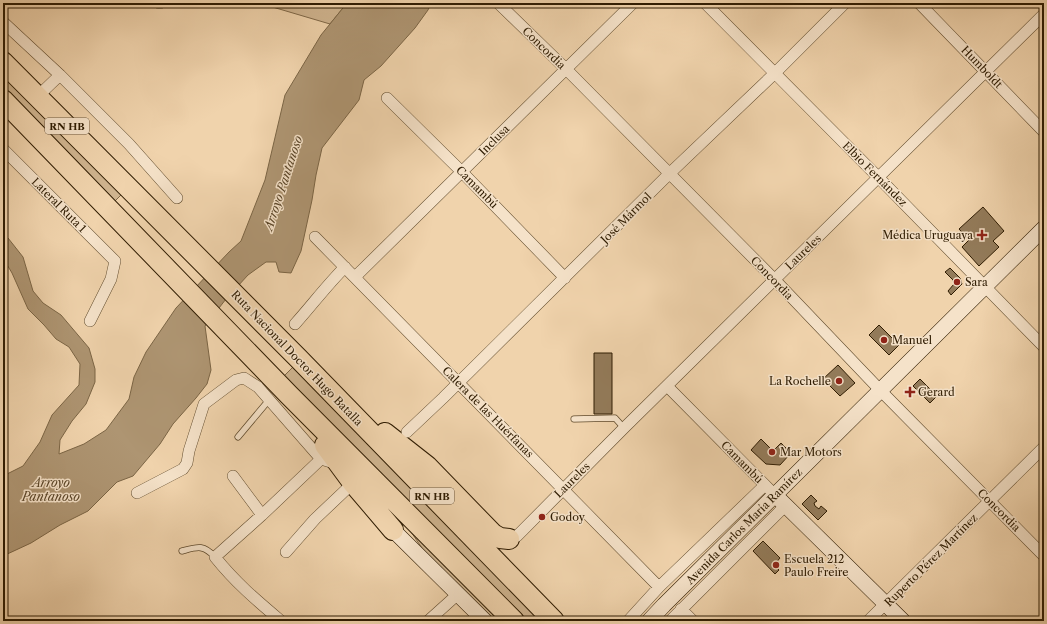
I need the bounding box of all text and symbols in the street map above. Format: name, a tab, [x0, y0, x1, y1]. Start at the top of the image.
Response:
street label: Concordia	[519, 24, 569, 72]
street label: Humboldt	[958, 43, 1006, 91]
road number: RN HB	[45, 118, 89, 134]
street label: Inclusa	[476, 122, 512, 158]
water label: Arroyo Pantanoso	[260, 133, 306, 234]
street label: Elbio Fernández	[840, 139, 911, 210]
street label: Camambú	[453, 163, 501, 211]
street label: Lateral Ruta 1	[29, 175, 90, 236]
street label: José Mármol	[596, 189, 655, 248]
place label: Médica Uruguaya	[882, 228, 973, 242]
marker: Médica Uruguaya	[976, 229, 988, 241]
street label: Laureles	[782, 231, 824, 273]
street label: Concordia	[748, 253, 796, 303]
place label: Sara	[965, 275, 988, 289]
marker: Sara	[952, 277, 962, 287]
street label: Ruta Nacional Doctor Hugo Batalla	[228, 287, 366, 429]
place label: Manuel	[892, 333, 933, 347]
marker: Manuel	[879, 335, 889, 345]
street label: Calera de las Huérfanas	[439, 363, 537, 461]
place label: La Rochelle	[769, 374, 831, 388]
marker: La Rochelle	[834, 376, 844, 386]
place label: Gerard	[918, 385, 955, 399]
marker: Gerard	[905, 387, 915, 397]
street label: Camambú	[718, 438, 766, 486]
place label: Mar Motors	[780, 445, 842, 459]
marker: Mar Motors	[767, 447, 777, 457]
street label: Laureles	[551, 459, 593, 501]
street label: Avenida Carlos María Ramírez	[682, 465, 805, 588]
water label: Arroyo Pantanoso	[21, 475, 80, 504]
street label: Concordia	[975, 486, 1024, 535]
road number: RN HB	[410, 488, 454, 504]
place label: Godoy	[550, 510, 586, 524]
street label: Ruperto Pérez Martínez	[882, 510, 981, 609]
marker: Godoy	[537, 512, 547, 522]
place label: Escuela 212 Paulo Freire	[784, 552, 848, 579]
marker: Escuela 212 Paulo Freire	[771, 560, 781, 570]

